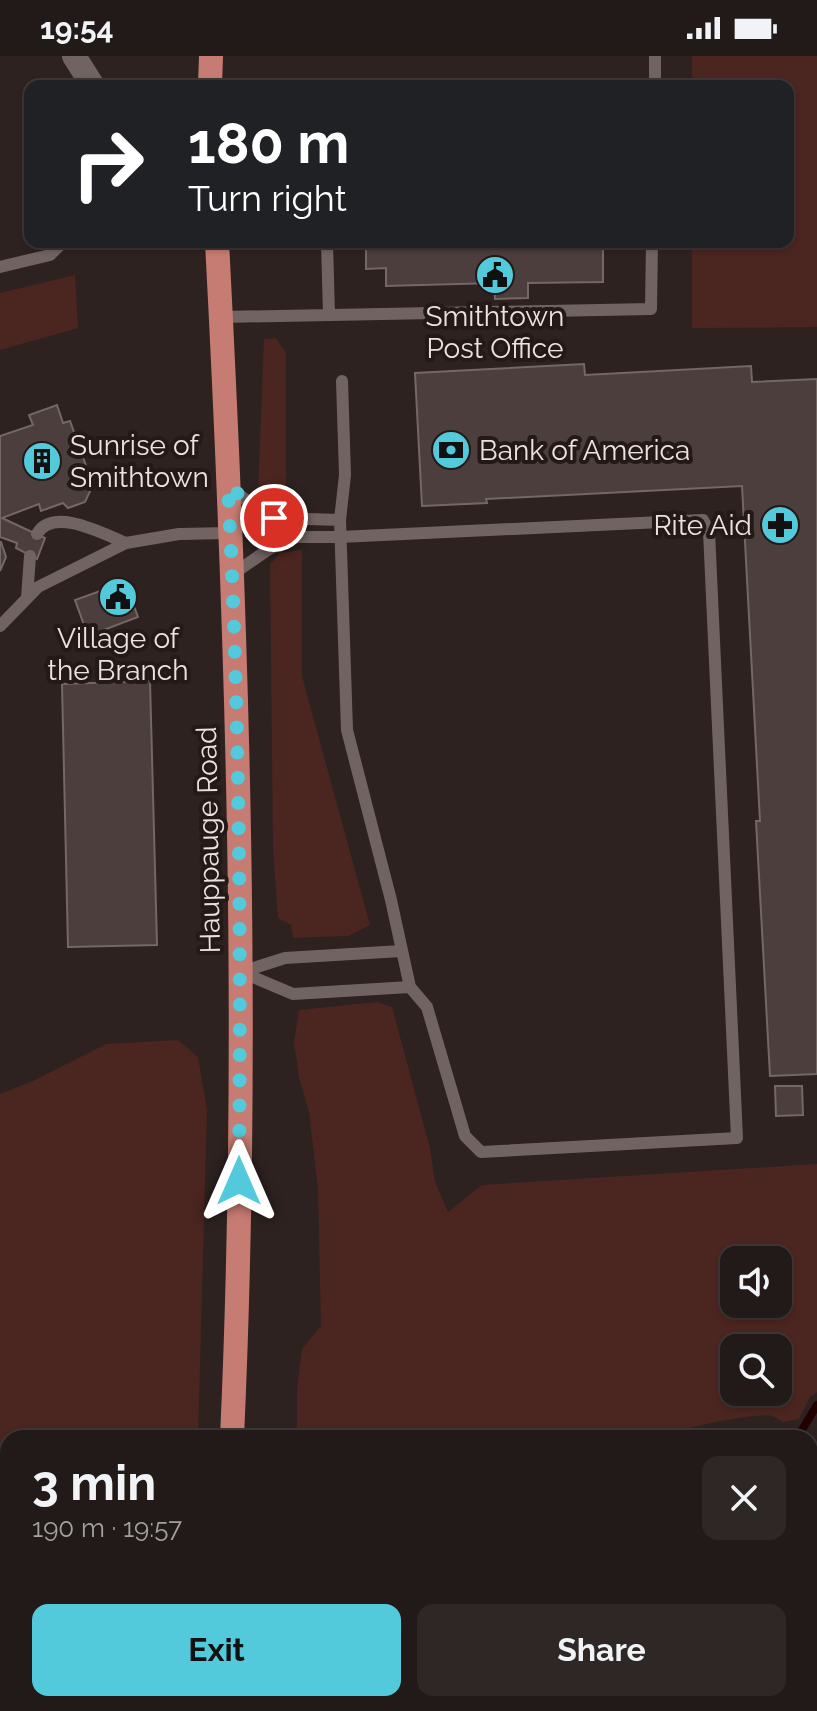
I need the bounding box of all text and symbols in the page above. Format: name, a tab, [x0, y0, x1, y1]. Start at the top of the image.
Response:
text: 19:54	[40, 11, 114, 46]
text: 180 m	[188, 110, 349, 176]
icon: right	[56, 112, 160, 216]
text: Turn right	[188, 177, 347, 219]
public building icon: Smithtown Post Office	[474, 254, 516, 296]
place label: Smithtown Post Office	[426, 300, 564, 365]
place label: Sunrise of Smithtown	[70, 429, 209, 494]
bank icon: Bank of America	[430, 429, 472, 471]
place label: Bank of America	[479, 434, 690, 467]
building icon: Sunrise of Smithtown	[21, 440, 63, 482]
pin	[240, 484, 308, 552]
icon: arrive	[252, 496, 296, 540]
pharmacy icon: Rite Aid	[759, 504, 801, 546]
place label: Rite Aid	[653, 509, 752, 542]
public building icon: Village of the Branch	[97, 576, 139, 618]
place label: Village of the Branch	[48, 622, 188, 687]
street label: Hauppauge Road	[190, 726, 227, 954]
position arrow	[197, 1139, 281, 1223]
map controls	[720, 1246, 792, 1406]
button: sound	[720, 1246, 792, 1318]
button: search	[720, 1334, 792, 1406]
text: 3 min	[32, 1455, 156, 1511]
button: close	[702, 1456, 786, 1540]
text: 190 m · 19:57	[32, 1513, 182, 1543]
button: Exit	[32, 1604, 401, 1696]
button: Share	[417, 1604, 786, 1696]

